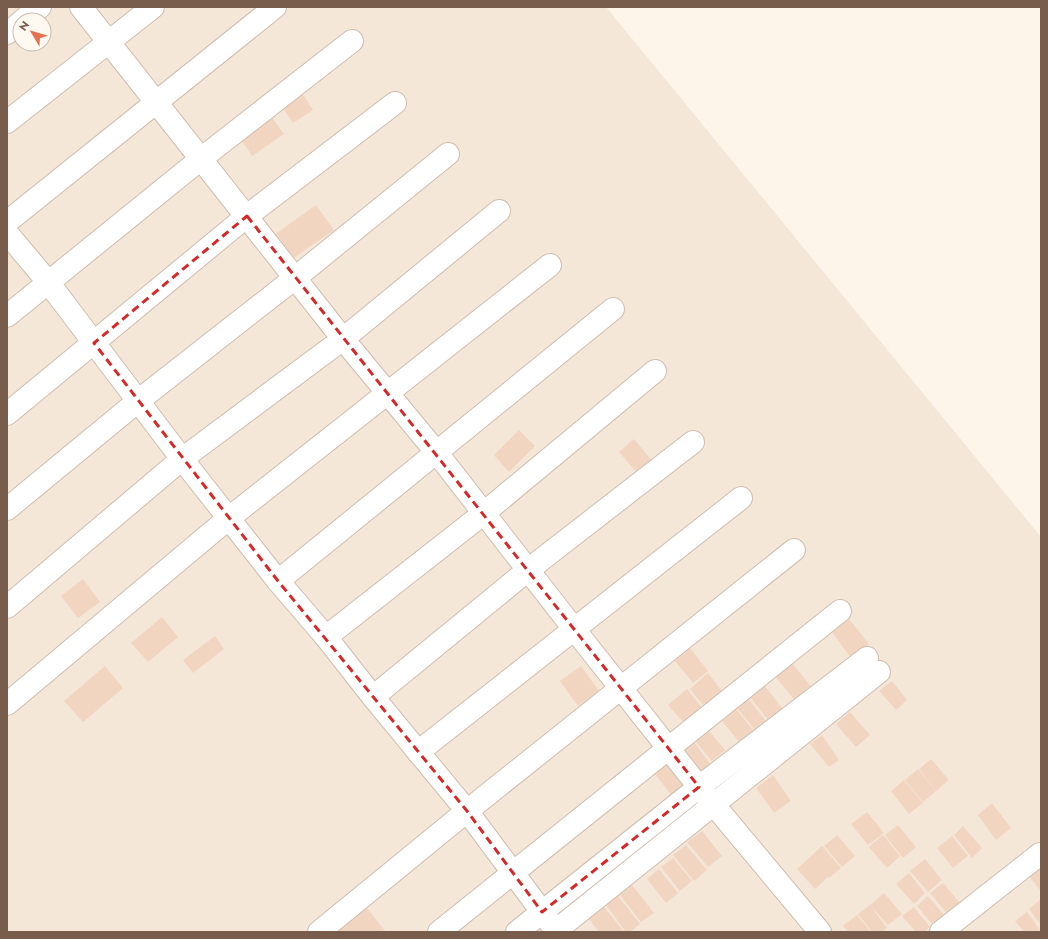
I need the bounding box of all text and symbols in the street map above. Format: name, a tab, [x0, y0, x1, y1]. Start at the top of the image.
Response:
north arrow	[12, 12, 52, 52]
text: N	[15, 17, 33, 34]

